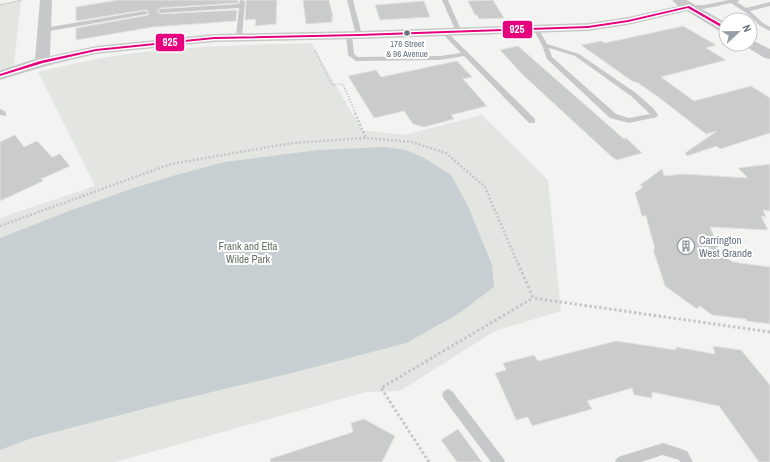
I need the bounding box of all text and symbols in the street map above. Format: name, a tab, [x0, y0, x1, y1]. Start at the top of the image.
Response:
north arrow	[718, 12, 758, 52]
line badge: 925	[502, 20, 533, 39]
text: 925	[509, 22, 525, 36]
text: N	[740, 23, 755, 34]
marker: 176 Street & 96 Avenue	[402, 28, 412, 38]
line badge: 925	[155, 33, 185, 52]
text: 925	[162, 35, 178, 49]
place label: 176 Street & 96 Avenue	[386, 38, 428, 60]
place label: Carrington West Grande	[699, 233, 752, 260]
building icon: Carrington West Grande	[676, 236, 696, 256]
park label: Frank and Etta Wilde Park	[218, 239, 278, 266]

